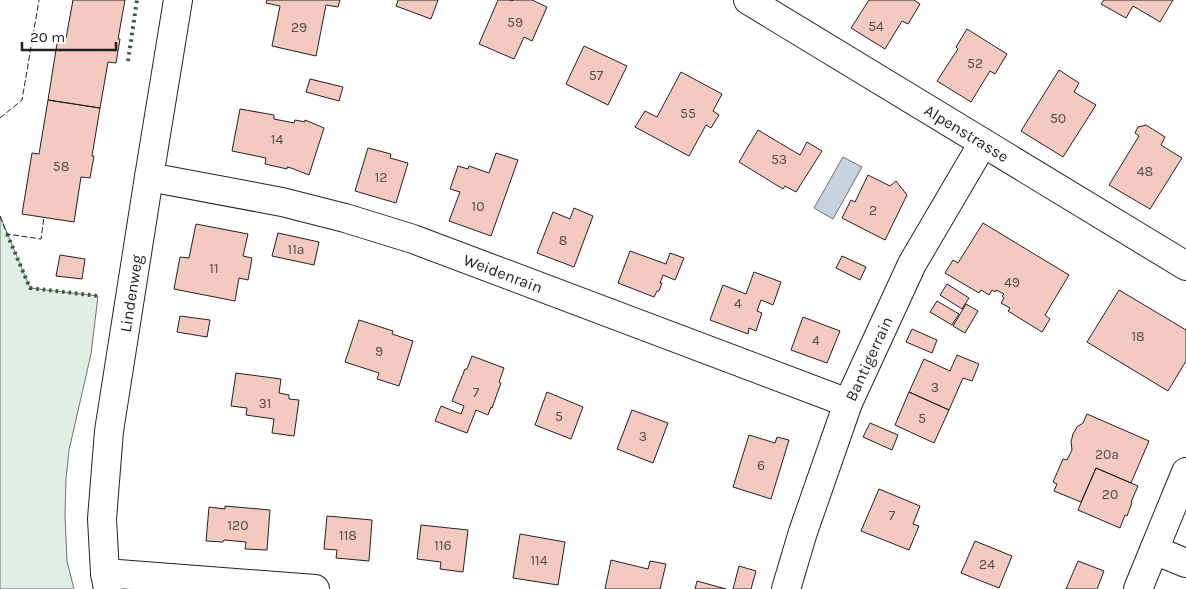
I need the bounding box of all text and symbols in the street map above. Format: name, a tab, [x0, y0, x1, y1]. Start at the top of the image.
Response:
house number: 59	[507, 14, 523, 31]
house number: 54	[868, 18, 884, 35]
house number: 29	[291, 19, 307, 36]
scale bar	[22, 20, 116, 52]
text: 20 m	[30, 28, 65, 46]
house number: 52	[967, 55, 983, 72]
house number: 57	[589, 67, 604, 84]
street label: Alpenstrasse	[921, 100, 1012, 166]
house number: 55	[680, 105, 696, 122]
house number: 50	[1050, 110, 1066, 127]
house number: 14	[271, 131, 283, 148]
house number: 53	[771, 151, 787, 168]
house number: 58	[53, 158, 69, 175]
house number: 48	[1137, 163, 1153, 180]
house number: 12	[375, 169, 387, 186]
house number: 10	[472, 198, 484, 215]
house number: 2	[869, 202, 877, 219]
house number: 8	[559, 232, 567, 249]
house number: 11a	[288, 241, 304, 258]
street label: Weidenrain	[461, 249, 546, 297]
street label: Lindenweg	[115, 253, 146, 333]
house number: 11	[209, 260, 219, 277]
house number: 49	[1004, 274, 1020, 291]
house number: 4	[734, 295, 742, 312]
street label: Bantigerrain	[841, 313, 896, 404]
house number: 18	[1131, 328, 1145, 345]
house number: 4	[812, 332, 820, 349]
house number: 9	[375, 343, 383, 360]
house number: 3	[931, 379, 939, 396]
house number: 7	[473, 384, 480, 401]
house number: 31	[259, 395, 271, 412]
house number: 5	[555, 408, 563, 425]
house number: 5	[918, 410, 926, 427]
house number: 3	[639, 428, 647, 445]
house number: 20a	[1095, 446, 1119, 463]
house number: 6	[757, 457, 765, 474]
house number: 20	[1102, 486, 1118, 503]
house number: 7	[889, 507, 896, 524]
house number: 120	[227, 517, 249, 534]
house number: 118	[339, 527, 357, 544]
house number: 116	[434, 537, 452, 554]
house number: 114	[530, 552, 548, 569]
house number: 24	[979, 556, 995, 573]

